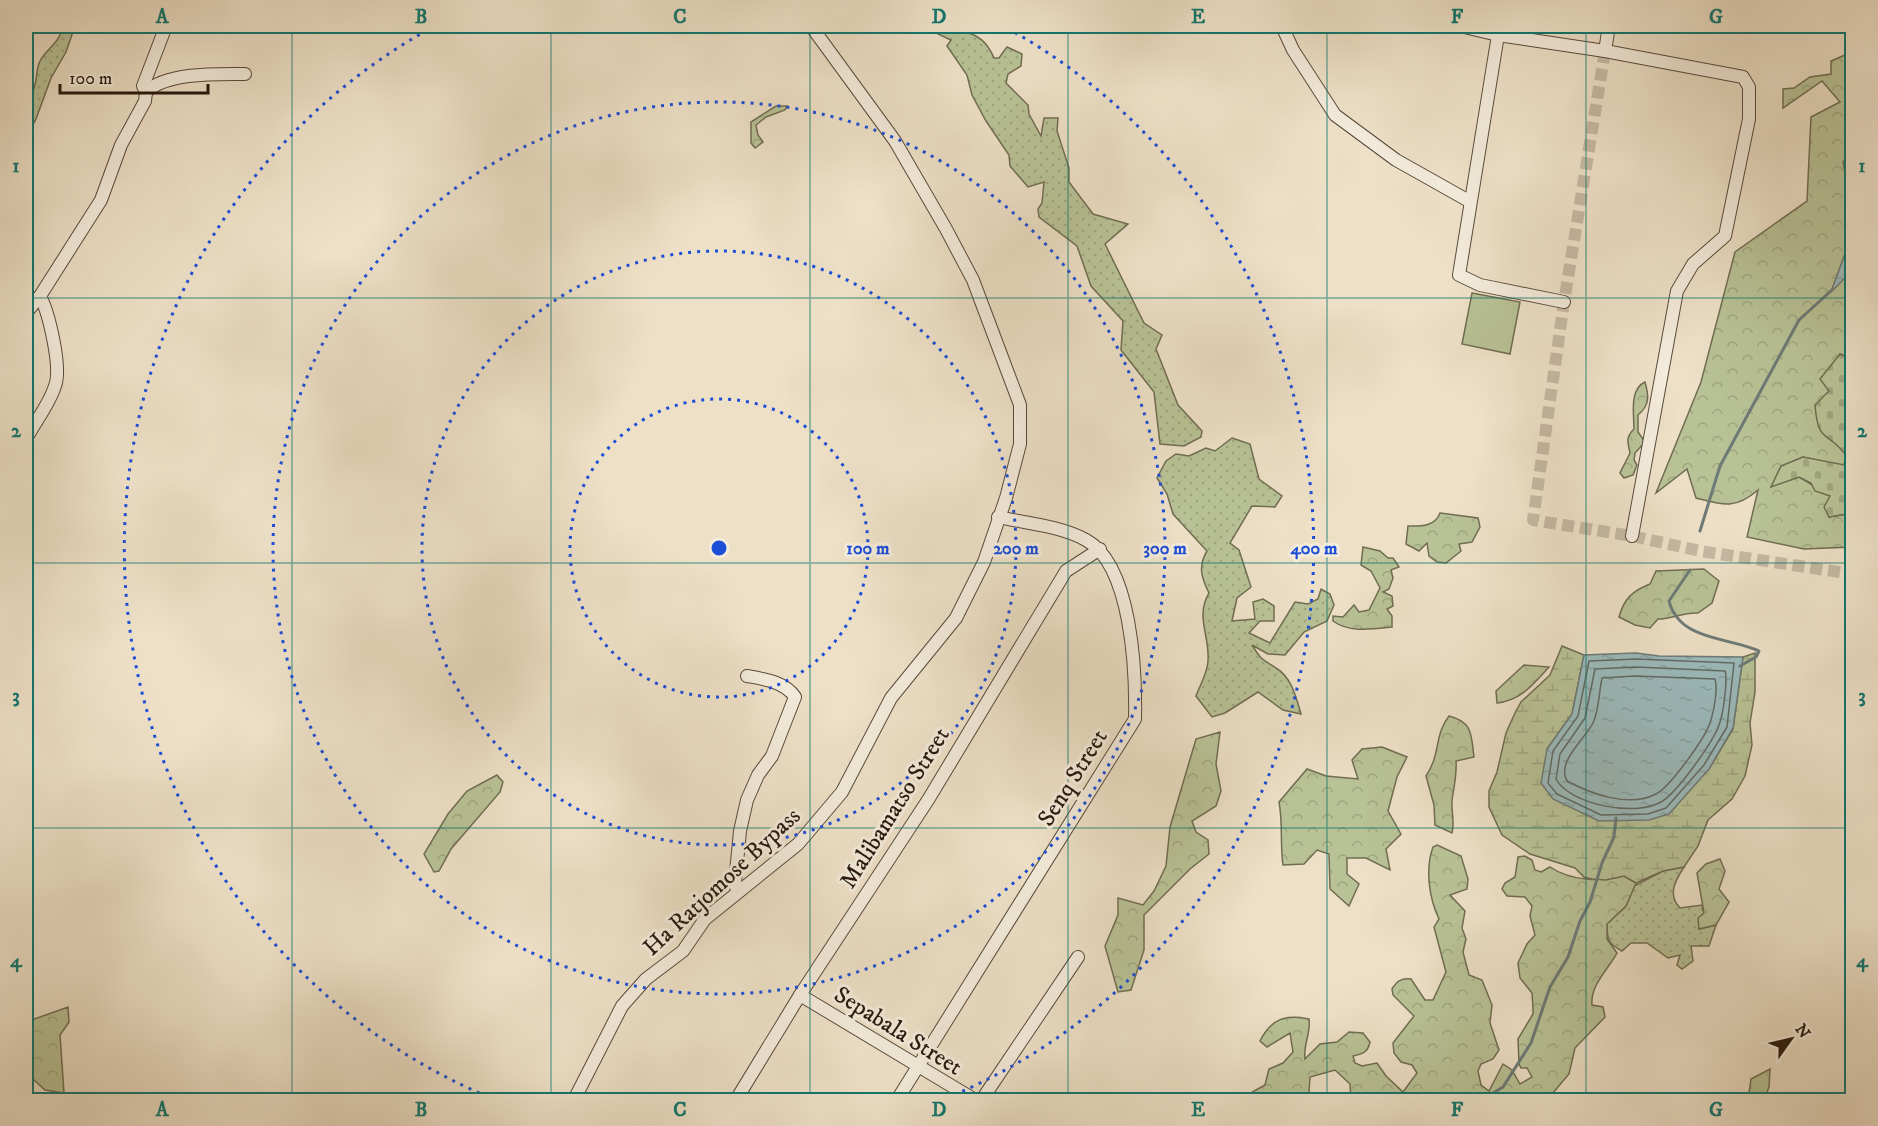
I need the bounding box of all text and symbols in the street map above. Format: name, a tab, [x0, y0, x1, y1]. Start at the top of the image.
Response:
text: A	[155, 5, 170, 30]
text: B	[415, 5, 427, 30]
text: C	[673, 5, 687, 30]
text: D	[932, 5, 947, 30]
text: E	[1191, 5, 1205, 30]
text: F	[1451, 5, 1464, 30]
text: G	[1709, 5, 1723, 30]
scale bar	[60, 57, 208, 95]
text: 100 m	[69, 68, 112, 90]
text: 1	[12, 154, 20, 179]
text: 1	[1858, 154, 1866, 179]
text: 2	[11, 419, 22, 444]
text: 2	[1857, 419, 1868, 444]
centre of rings	[709, 538, 729, 558]
text: 100 m	[846, 538, 890, 560]
text: 200 m	[993, 538, 1039, 560]
text: 300 m	[1143, 538, 1187, 560]
text: 400 m	[1289, 538, 1338, 560]
text: 3	[12, 684, 20, 709]
text: 3	[1858, 684, 1866, 709]
street label: Malibamatso Street	[833, 722, 957, 894]
street label: Senq Street	[1031, 724, 1115, 832]
street label: Ha Ratjomose Bypass	[637, 801, 807, 963]
text: 4	[10, 949, 23, 974]
text: 4	[1856, 949, 1869, 974]
street label: Sepabala Street	[828, 980, 968, 1082]
north arrow	[1761, 1009, 1821, 1069]
text: N	[1791, 1020, 1815, 1042]
text: A	[155, 1098, 170, 1123]
text: B	[415, 1098, 427, 1123]
text: C	[673, 1098, 687, 1123]
text: D	[932, 1098, 947, 1123]
text: E	[1191, 1098, 1205, 1123]
text: F	[1451, 1098, 1464, 1123]
text: G	[1709, 1098, 1723, 1123]

